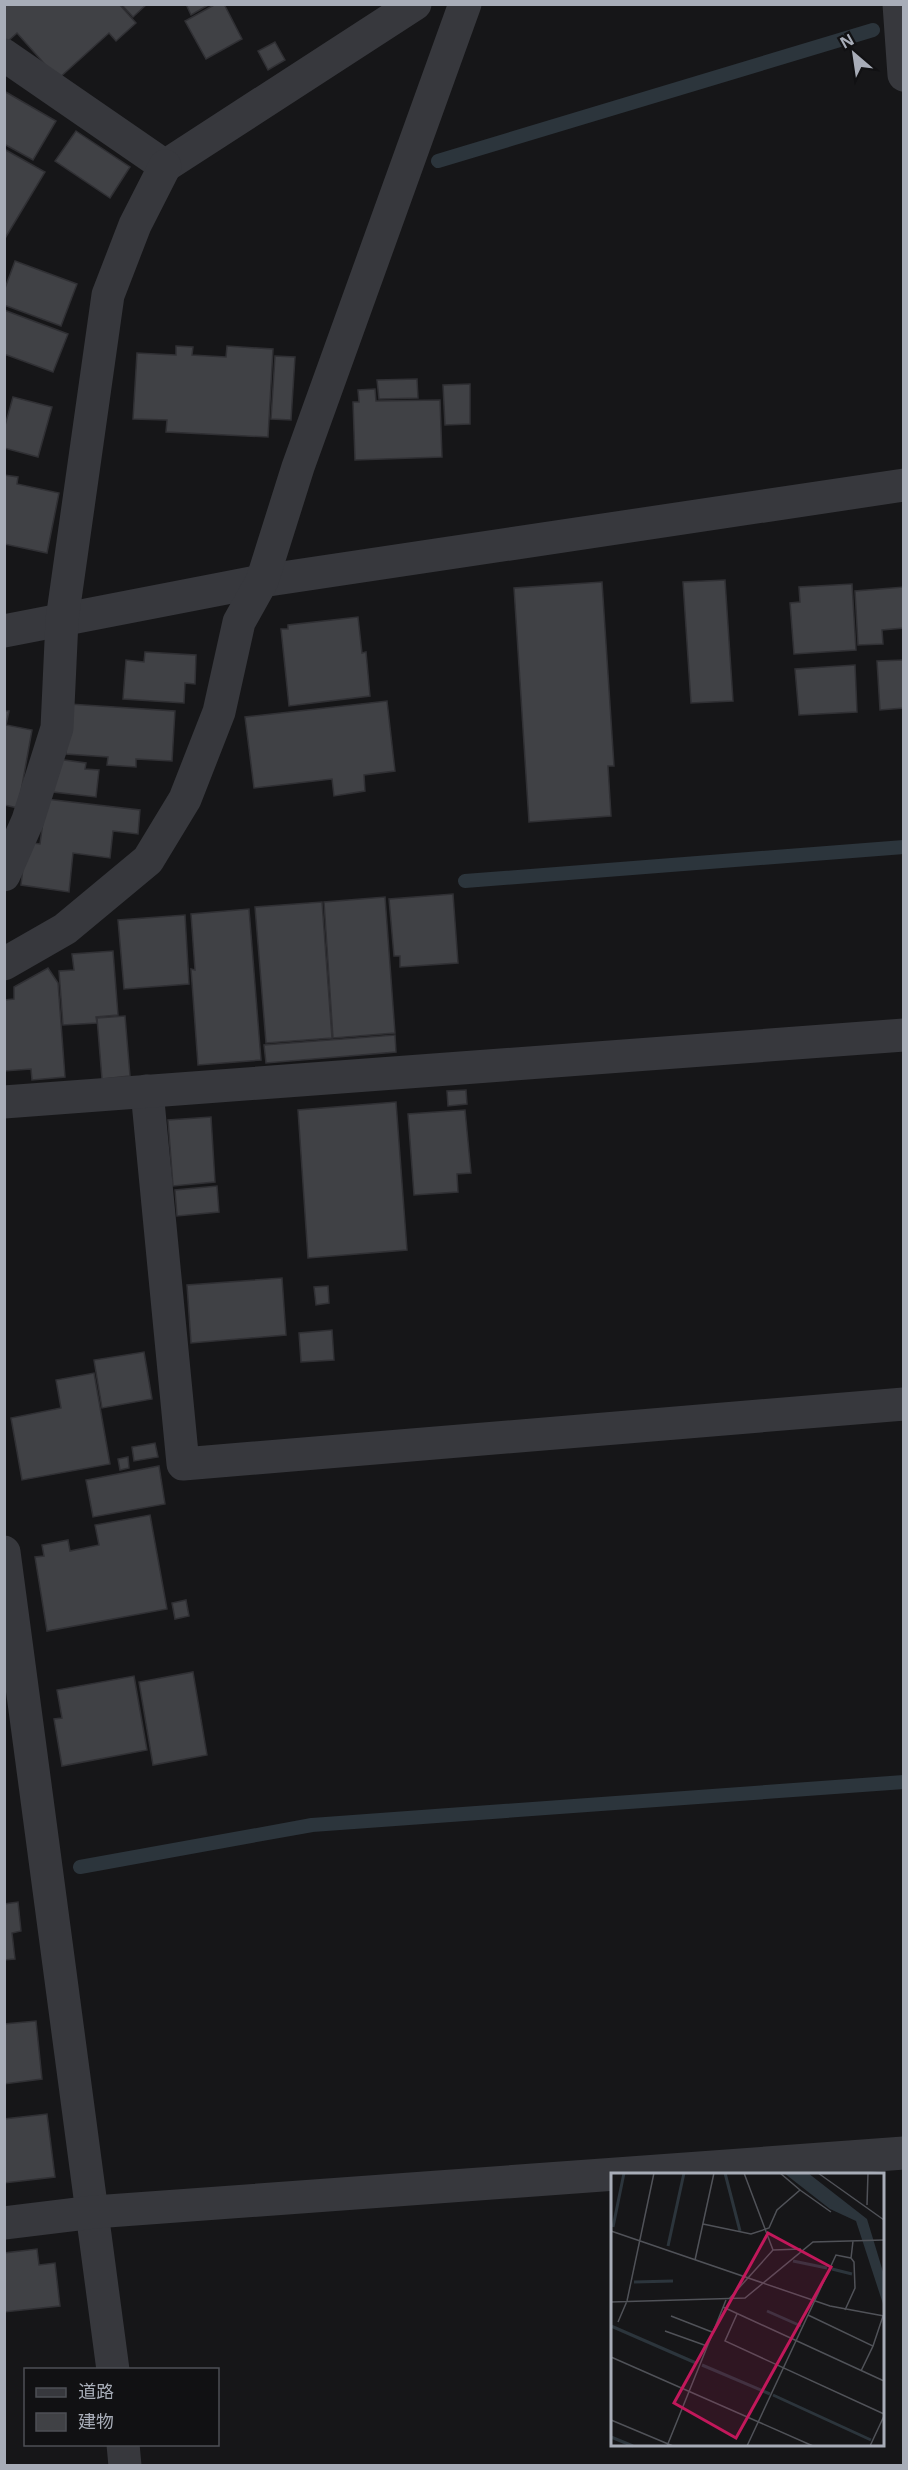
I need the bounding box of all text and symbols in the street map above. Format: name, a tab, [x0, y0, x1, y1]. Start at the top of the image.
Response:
north arrow	[824, 24, 884, 84]
text: N	[836, 28, 858, 54]
inset map	[611, 2173, 884, 2446]
legend	[24, 2368, 219, 2446]
text: 道路	[78, 2379, 114, 2403]
text: 建物	[78, 2409, 114, 2433]

